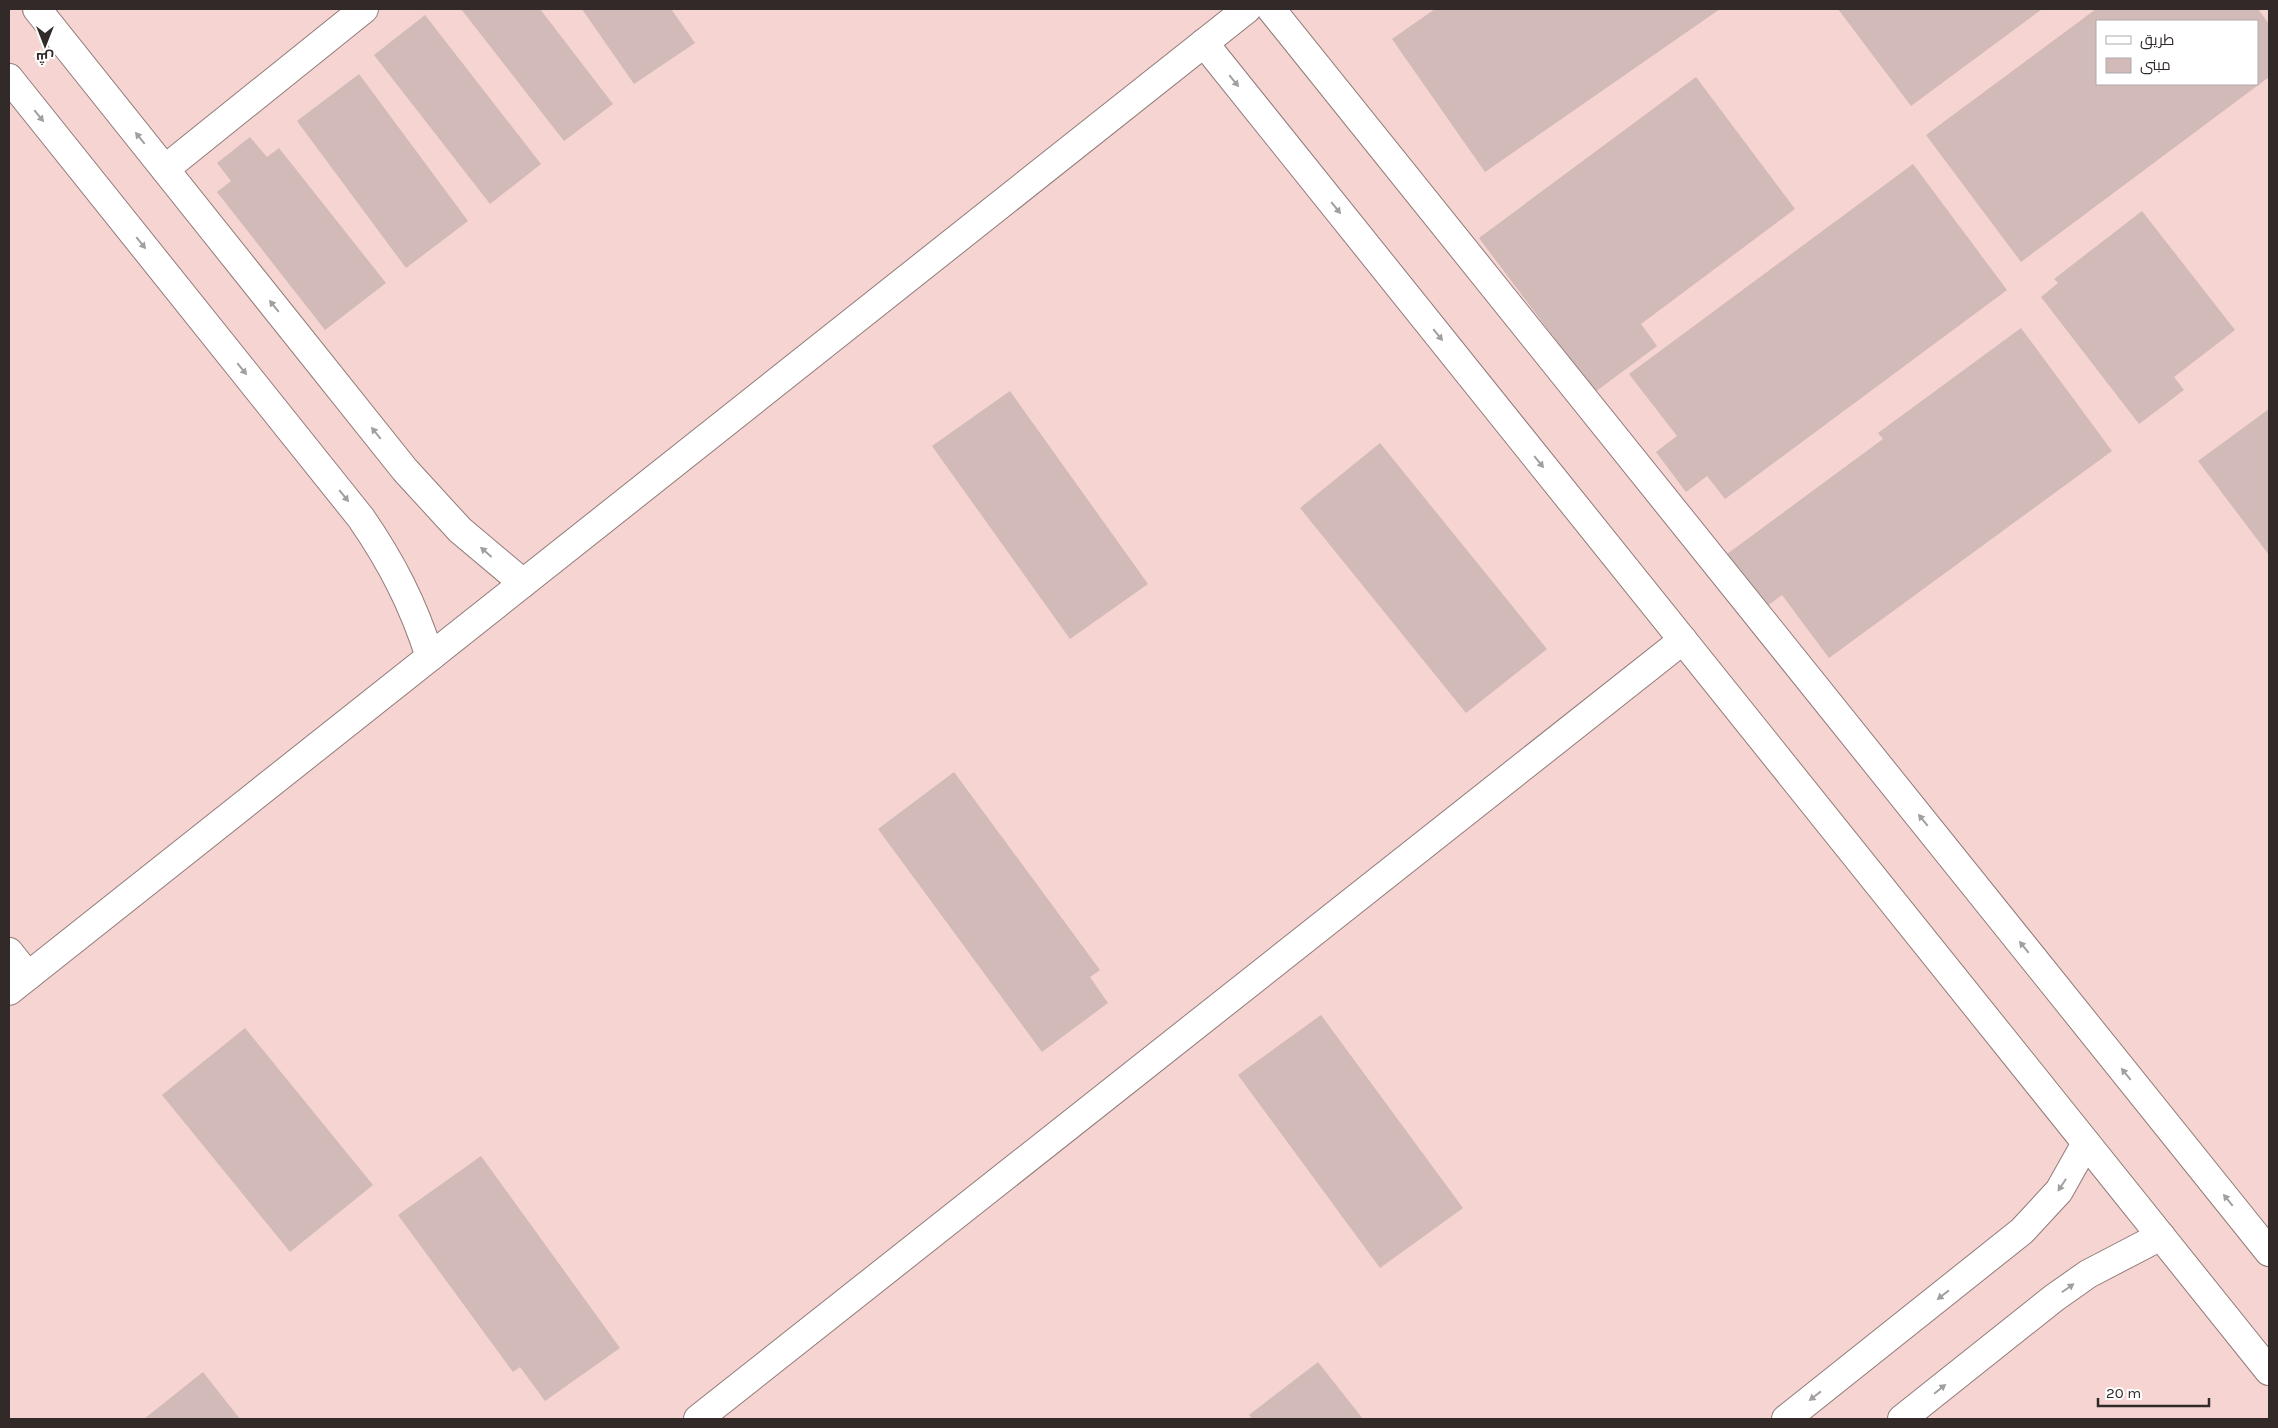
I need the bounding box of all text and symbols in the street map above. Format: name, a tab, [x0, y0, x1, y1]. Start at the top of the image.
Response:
north arrow	[20, 20, 70, 70]
legend	[2096, 20, 2258, 85]
text: طريق	[2140, 31, 2174, 50]
text: ش	[36, 49, 54, 66]
text: مبنى	[2140, 56, 2171, 75]
one-way arrow	[1229, 75, 1240, 88]
one-way arrow	[34, 109, 45, 122]
one-way arrow	[135, 132, 146, 145]
one-way arrow	[1331, 201, 1341, 215]
one-way arrow	[135, 236, 146, 249]
one-way arrow	[269, 300, 280, 313]
one-way arrow	[1432, 328, 1443, 341]
one-way arrow	[237, 363, 248, 376]
one-way arrow	[370, 427, 381, 440]
one-way arrow	[1534, 455, 1545, 468]
one-way arrow	[338, 489, 349, 502]
one-way arrow	[479, 547, 492, 558]
one-way arrow	[1917, 814, 1928, 827]
one-way arrow	[2019, 941, 2030, 954]
one-way arrow	[2121, 1067, 2132, 1080]
one-way arrow	[2057, 1179, 2067, 1192]
one-way arrow	[2222, 1194, 2233, 1207]
one-way arrow	[2061, 1283, 2075, 1293]
one-way arrow	[1936, 1289, 1949, 1300]
scale bar	[2098, 1376, 2209, 1408]
one-way arrow	[1934, 1383, 1947, 1394]
text: 20 m	[2106, 1384, 2141, 1402]
one-way arrow	[1809, 1390, 1822, 1401]

